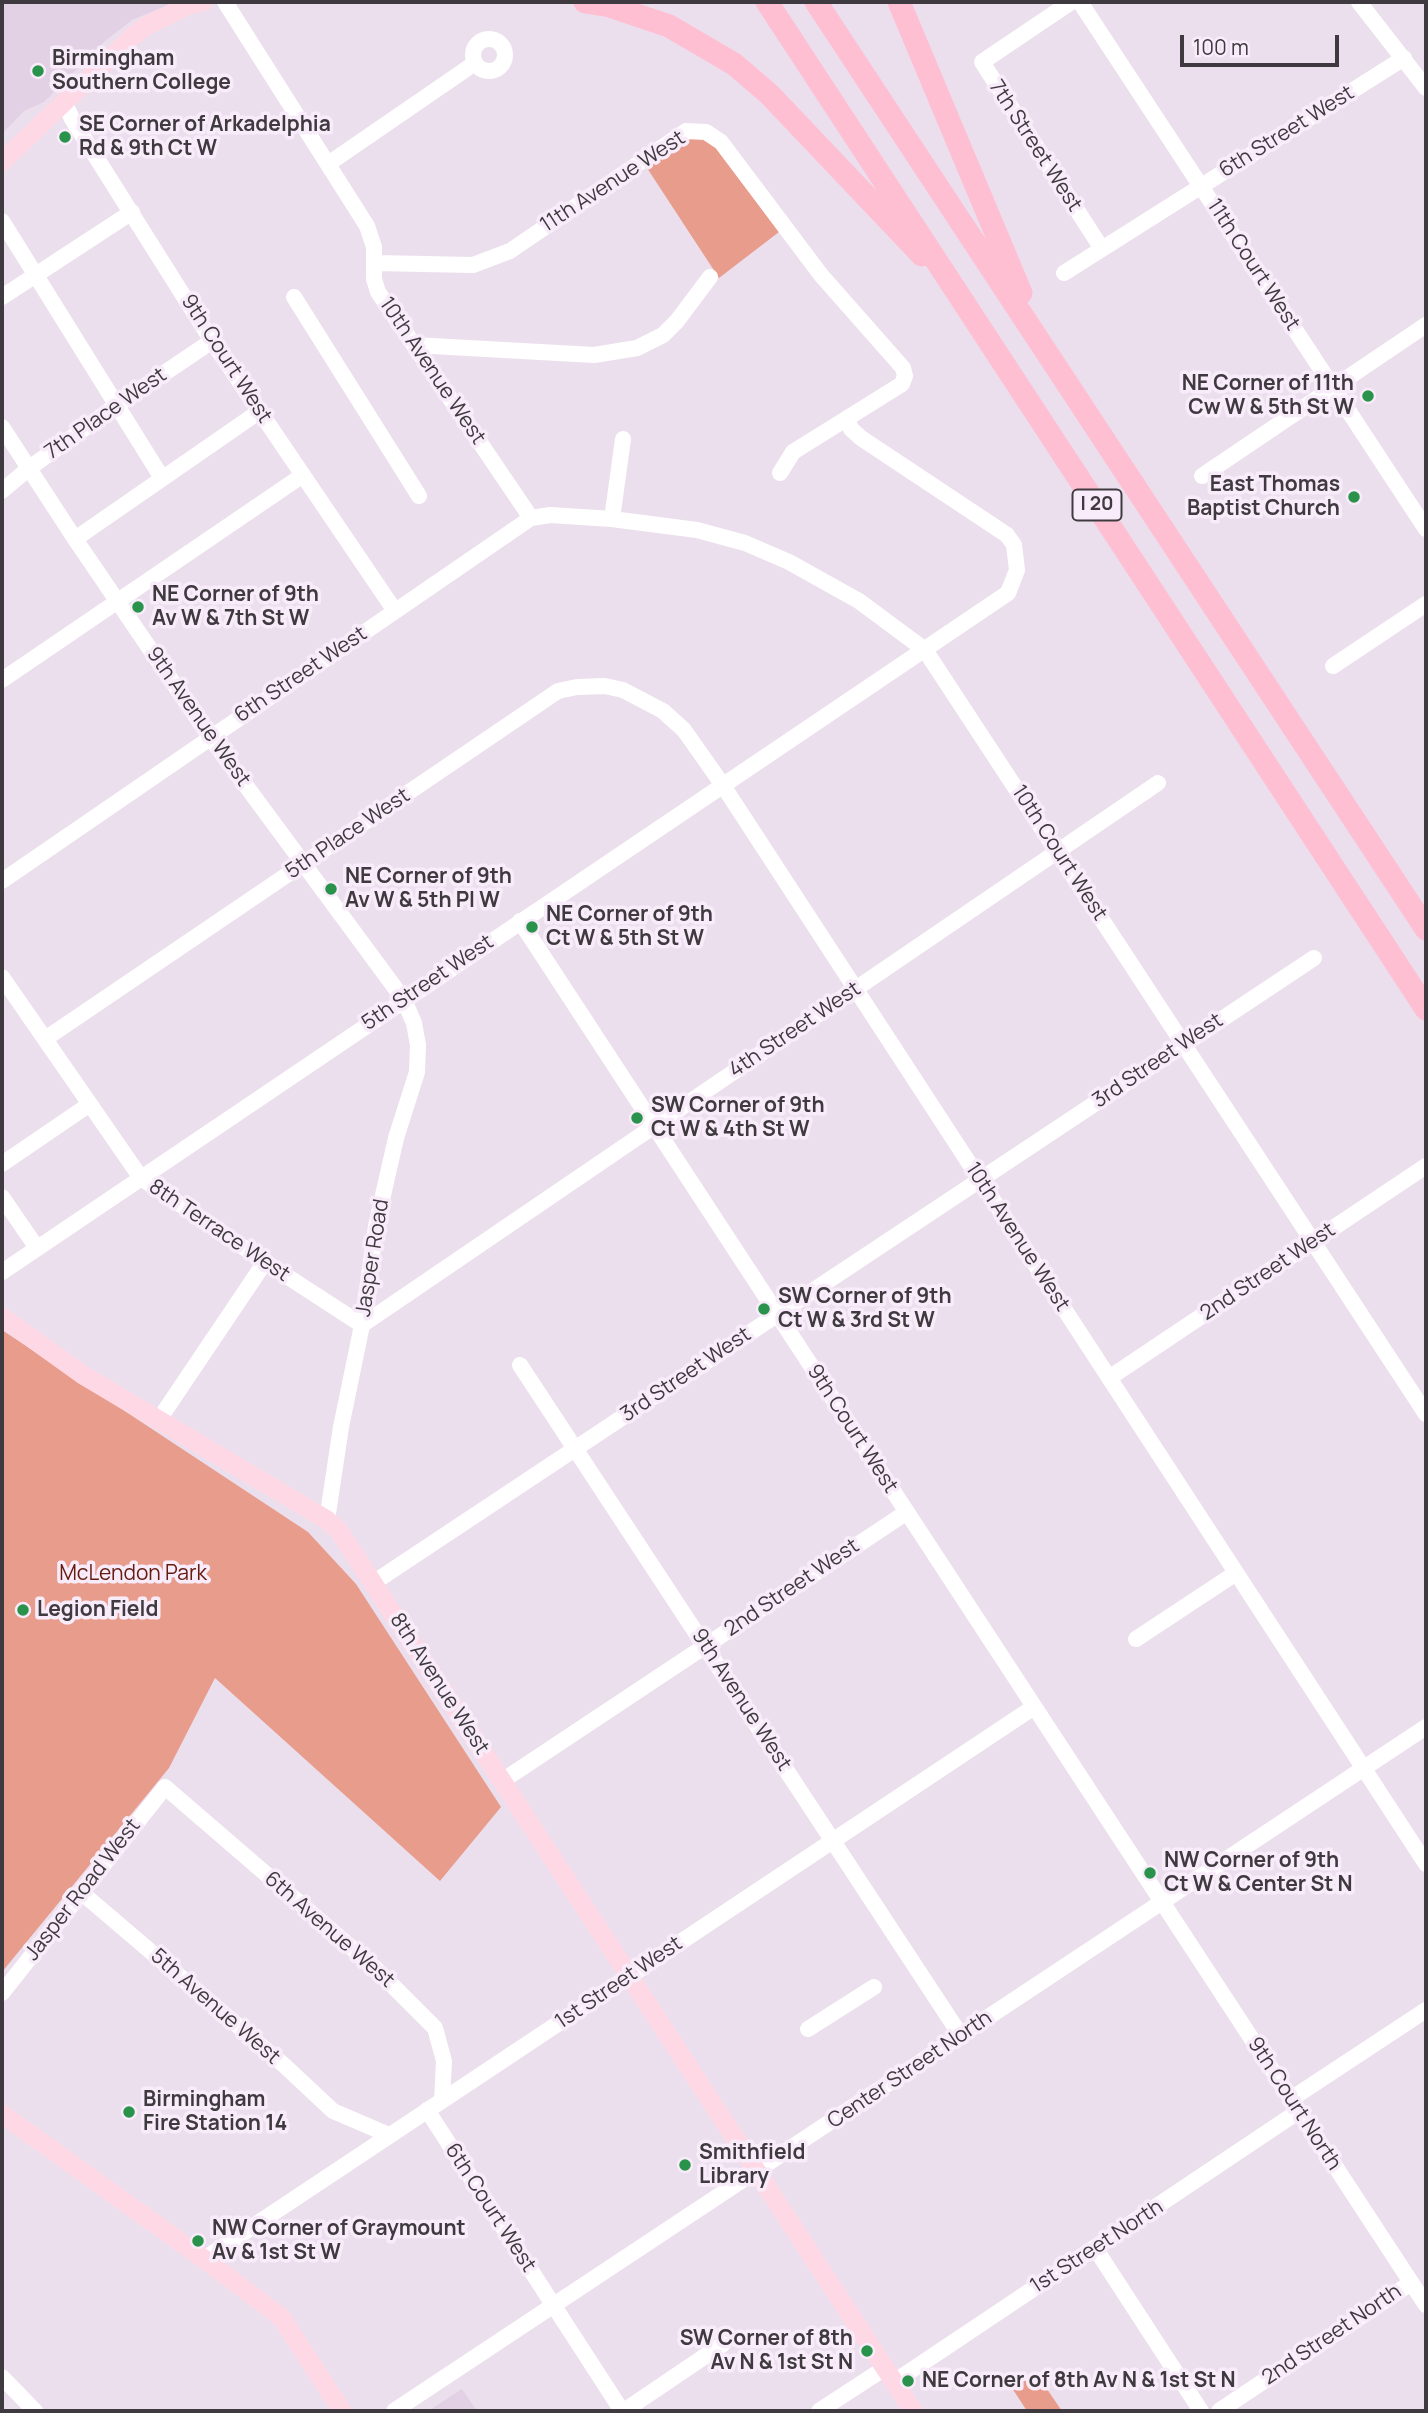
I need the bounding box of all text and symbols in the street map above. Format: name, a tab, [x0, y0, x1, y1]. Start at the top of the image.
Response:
scale bar	[1183, 21, 1342, 65]
text: 100 m	[1193, 33, 1249, 61]
place label: Birmingham Southern College	[52, 46, 231, 96]
marker: Birmingham Southern College	[30, 63, 46, 79]
street label: 7th Street West	[983, 76, 1087, 216]
street label: 6th Street West	[1215, 80, 1359, 184]
place label: SE Corner of Arkadelphia Rd & 9th Ct W	[79, 112, 331, 162]
street label: 11th Avenue West	[536, 126, 690, 238]
marker: SE Corner of Arkadelphia Rd & 9th Ct W	[57, 129, 73, 145]
street label: 11th Court West	[1201, 195, 1305, 335]
street label: 9th Court West	[175, 290, 277, 428]
street label: 10th Avenue West	[373, 293, 491, 449]
street label: 7th Place West	[40, 363, 172, 465]
place label: NE Corner of 11th Cw W & 5th St W	[1182, 371, 1354, 421]
marker: NE Corner of 11th Cw W & 5th St W	[1360, 388, 1376, 404]
place label: East Thomas Baptist Church	[1187, 472, 1340, 522]
marker: East Thomas Baptist Church	[1346, 489, 1362, 505]
road number: I 20	[1072, 490, 1122, 520]
place label: NE Corner of 9th Av W & 7th St W	[152, 582, 319, 632]
marker: NE Corner of 9th Av W & 7th St W	[130, 599, 146, 615]
street label: 6th Street West	[230, 621, 372, 729]
street label: 9th Avenue West	[141, 642, 255, 792]
street label: 10th Court West	[1006, 781, 1112, 925]
street label: 5th Place West	[281, 783, 415, 885]
place label: NE Corner of 9th Av W & 5th Pl W	[345, 864, 512, 914]
marker: NE Corner of 9th Av W & 5th Pl W	[323, 881, 339, 897]
place label: NE Corner of 9th Ct W & 5th St W	[546, 902, 713, 952]
marker: NE Corner of 9th Ct W & 5th St W	[524, 919, 540, 935]
street label: 5th Street West	[357, 930, 499, 1036]
street label: 4th Street West	[724, 977, 866, 1083]
street label: 3rd Street West	[1088, 1008, 1228, 1114]
place label: SW Corner of 9th Ct W & 4th St W	[651, 1093, 825, 1143]
marker: SW Corner of 9th Ct W & 4th St W	[629, 1110, 645, 1126]
street label: 10th Avenue West	[960, 1158, 1074, 1316]
street label: 8th Terrace West	[144, 1175, 294, 1287]
street label: Jasper Road	[351, 1197, 395, 1319]
street label: 2nd Street West	[1196, 1218, 1340, 1326]
place label: SW Corner of 9th Ct W & 3rd St W	[778, 1284, 952, 1334]
marker: SW Corner of 9th Ct W & 3rd St W	[756, 1301, 772, 1317]
street label: 3rd Street West	[616, 1322, 756, 1428]
street label: 9th Court West	[801, 1360, 903, 1498]
street label: 2nd Street West	[720, 1534, 864, 1642]
park label: McLendon Park	[59, 1561, 207, 1587]
place label: Legion Field	[37, 1597, 158, 1623]
marker: Legion Field	[15, 1602, 31, 1618]
street label: 8th Avenue West	[384, 1609, 494, 1759]
street label: 9th Avenue West	[686, 1624, 796, 1776]
street label: Jasper Road West	[20, 1814, 146, 1966]
place label: NW Corner of 9th Ct W & Center St N	[1164, 1848, 1353, 1898]
marker: NW Corner of 9th Ct W & Center St N	[1142, 1865, 1158, 1881]
street label: 6th Avenue West	[259, 1867, 399, 1993]
street label: 1st Street West	[551, 1931, 687, 2035]
street label: 5th Avenue West	[145, 1944, 285, 2070]
street label: Center Street North	[823, 2006, 997, 2134]
street label: 9th Court North	[1242, 2033, 1346, 2175]
place label: Birmingham Fire Station 14	[143, 2087, 287, 2137]
marker: Birmingham Fire Station 14	[121, 2104, 137, 2120]
street label: 6th Court West	[439, 2139, 541, 2277]
place label: Smithfield Library	[699, 2140, 805, 2190]
marker: Smithfield Library	[677, 2157, 693, 2173]
street label: 1st Street North	[1026, 2195, 1168, 2299]
place label: NW Corner of Graymount Av & 1st St W	[212, 2216, 466, 2266]
marker: NW Corner of Graymount Av & 1st St W	[190, 2233, 206, 2249]
street label: 2nd Street North	[1258, 2279, 1406, 2391]
place label: SW Corner of 8th Av N & 1st St N	[680, 2326, 853, 2376]
marker: SW Corner of 8th Av N & 1st St N	[859, 2343, 875, 2359]
place label: NE Corner of 8th Av N & 1st St N	[922, 2368, 1236, 2394]
marker: NE Corner of 8th Av N & 1st St N	[900, 2373, 916, 2389]

